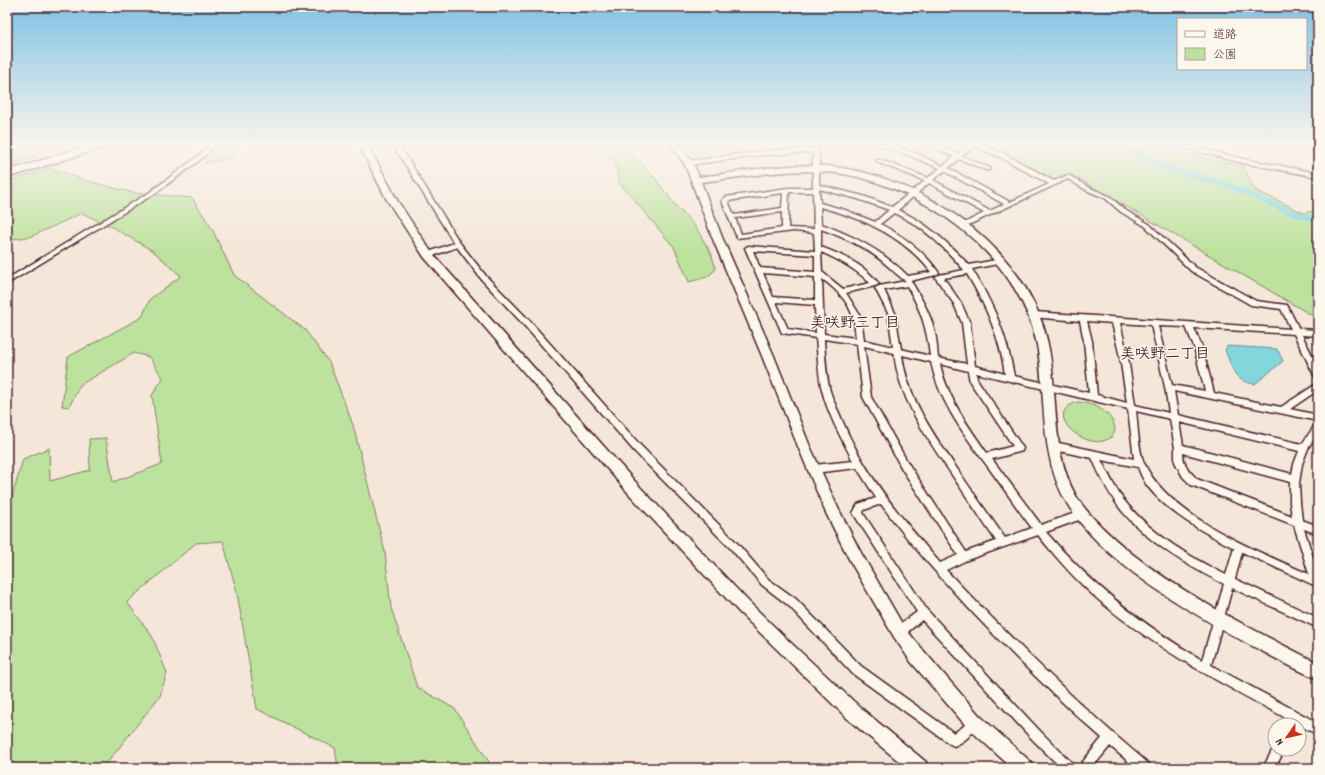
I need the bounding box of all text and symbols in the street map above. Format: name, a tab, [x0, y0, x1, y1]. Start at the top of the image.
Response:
legend	[1177, 18, 1307, 70]
text: 道路	[1213, 27, 1237, 44]
text: 公園	[1213, 47, 1237, 64]
district label: 美咲野三丁目	[810, 313, 900, 335]
district label: 美咲野二丁目	[1120, 344, 1210, 366]
north arrow	[1267, 717, 1307, 757]
text: N	[1272, 734, 1289, 748]

